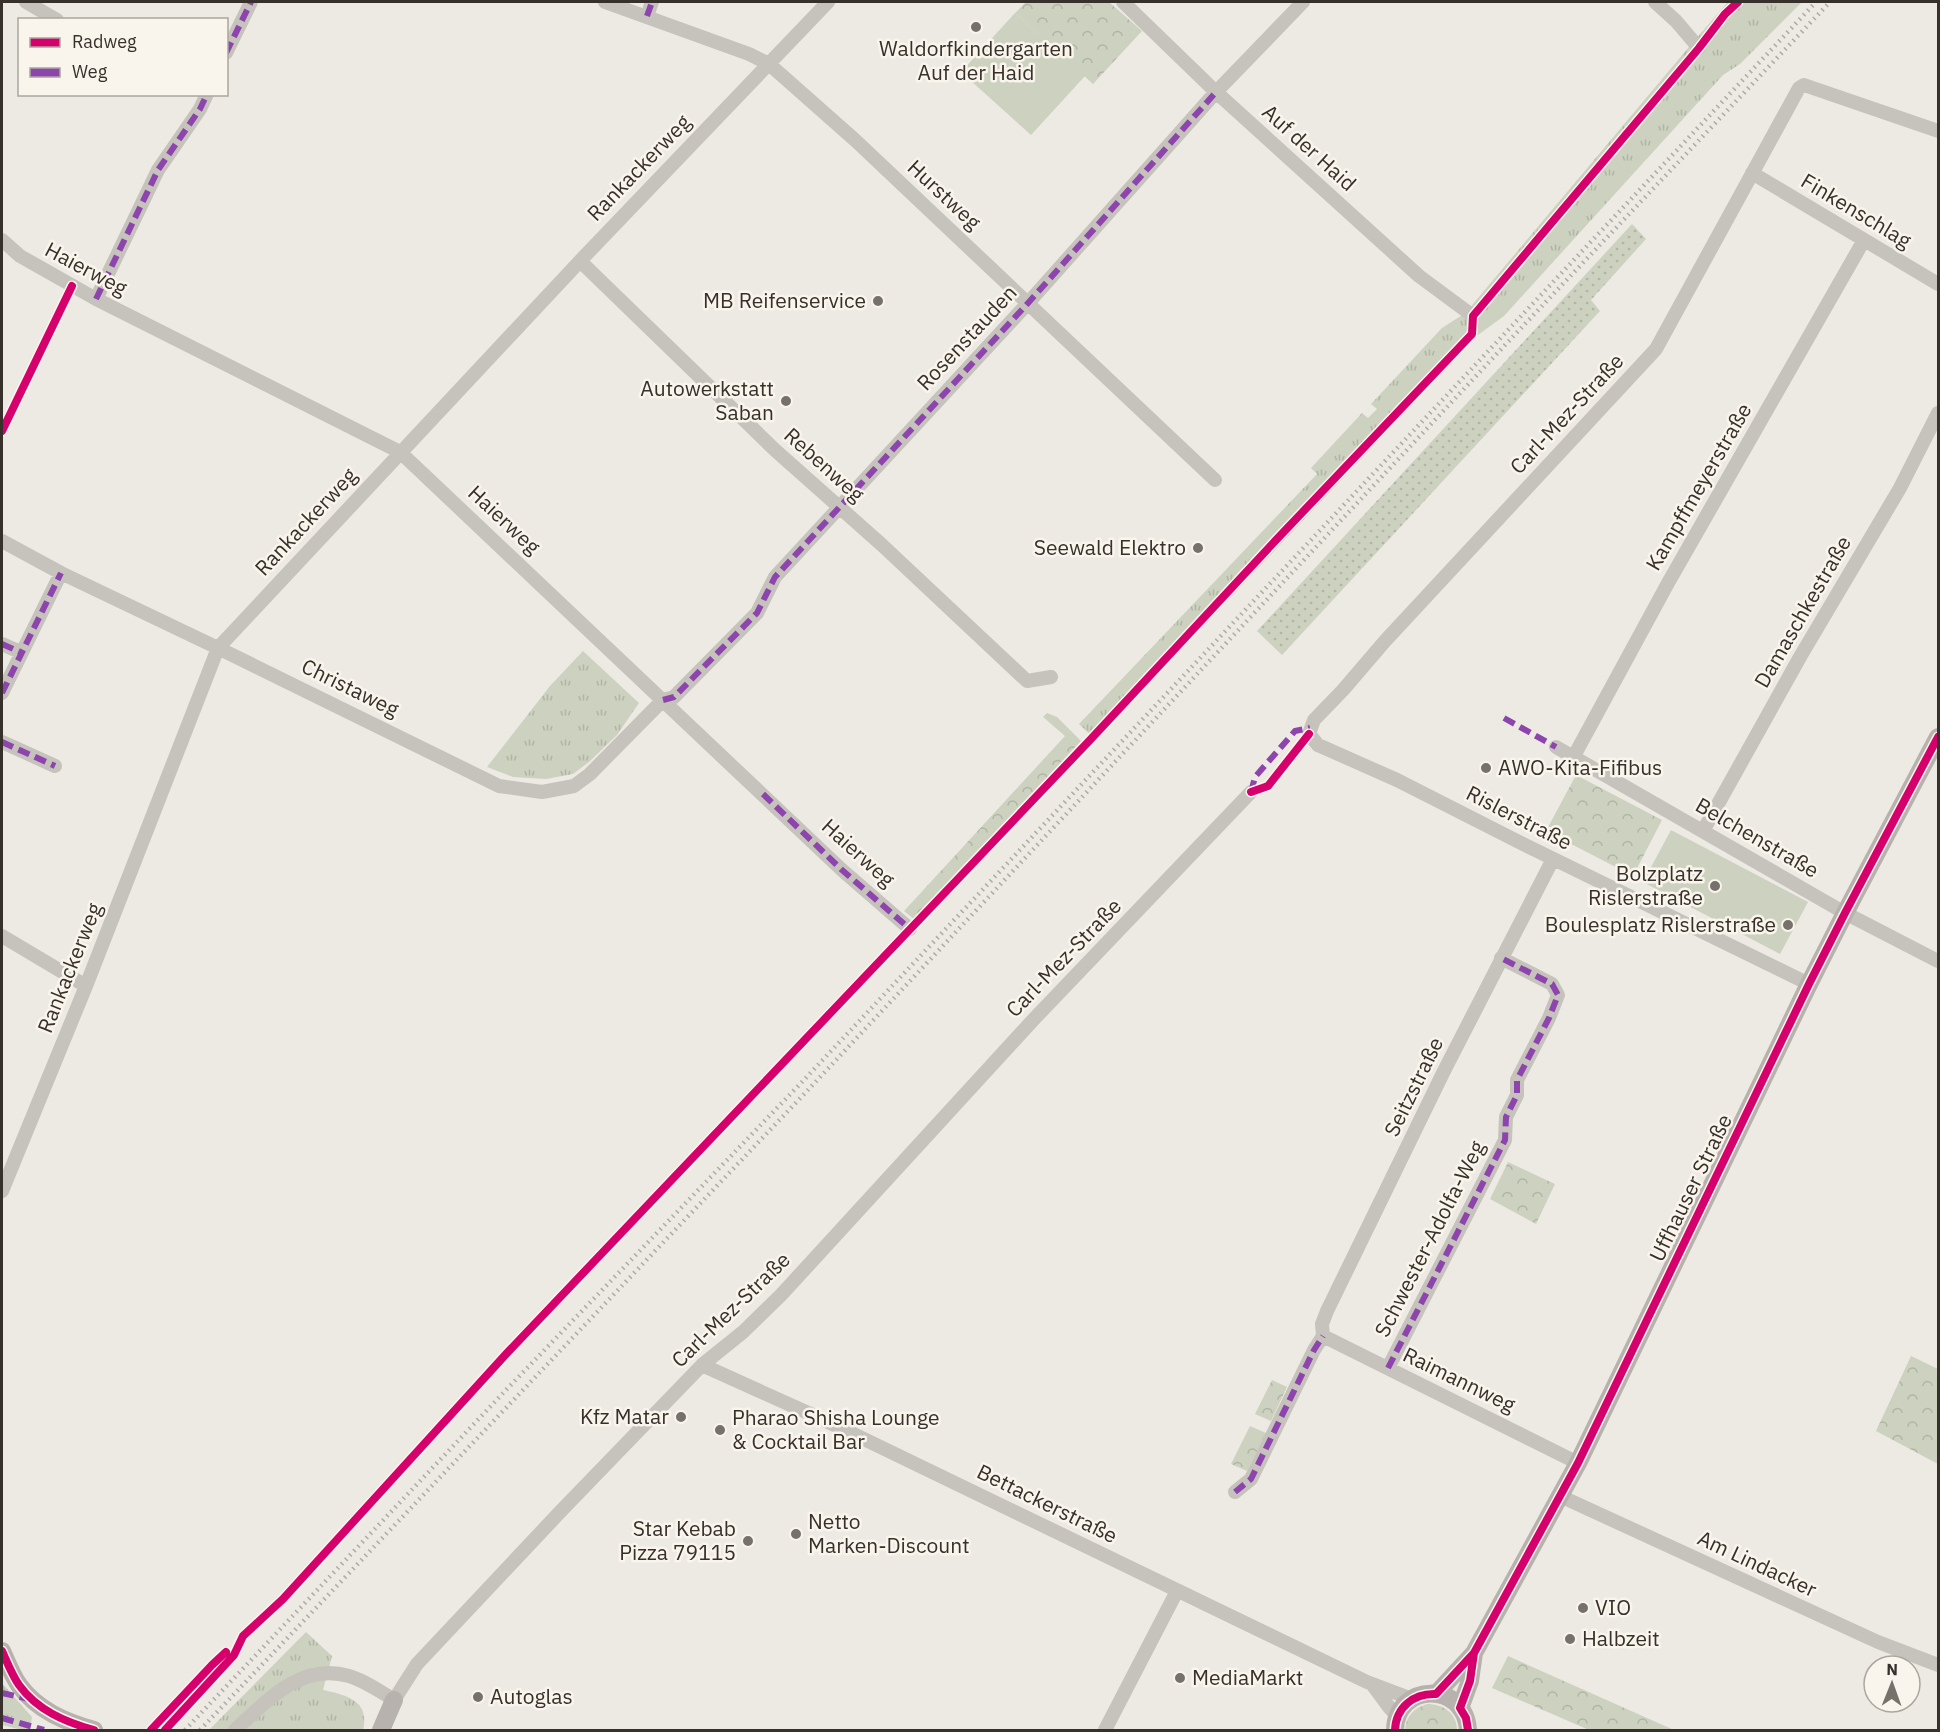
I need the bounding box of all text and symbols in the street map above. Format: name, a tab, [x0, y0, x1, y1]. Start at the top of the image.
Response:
legend	[18, 18, 228, 96]
marker: Waldorfkindergarten Auf der Haid	[969, 20, 983, 34]
text: Radweg	[72, 30, 137, 53]
place label: Waldorfkindergarten Auf der Haid	[879, 34, 1073, 86]
text: Weg	[72, 60, 108, 83]
street label: Auf der Haid	[1257, 98, 1363, 197]
street label: Rankackerweg	[580, 108, 696, 227]
street label: Hurstweg	[902, 153, 987, 235]
street label: Finkenschlag	[1796, 166, 1917, 254]
street label: Haierweg	[40, 235, 132, 301]
street label: Rosenstauden	[910, 278, 1022, 396]
place label: MB Reifenservice	[703, 286, 866, 314]
marker: MB Reifenservice	[871, 294, 885, 308]
street label: Carl-Mez-Straße	[1503, 347, 1629, 480]
place label: Autowerkstatt Saban	[640, 374, 774, 426]
marker: Autowerkstatt Saban	[779, 394, 793, 408]
street label: Kampffmeyerstraße	[1639, 398, 1757, 575]
street label: Rebenweg	[779, 421, 871, 508]
street label: Rankackerweg	[248, 461, 363, 581]
street label: Haierweg	[462, 479, 547, 560]
street label: Damaschkestraße	[1747, 530, 1857, 693]
place label: Seewald Elektro	[1034, 533, 1186, 561]
marker: Seewald Elektro	[1191, 541, 1205, 555]
street label: Christaweg	[297, 651, 404, 723]
place label: AWO-Kita-Fifibus	[1498, 753, 1662, 781]
marker: AWO-Kita-Fifibus	[1479, 761, 1493, 775]
street label: Rislerstraße	[1462, 779, 1577, 856]
street label: Belchenstraße	[1691, 790, 1824, 884]
street label: Haierweg	[816, 812, 901, 893]
place label: Bolzplatz Rislerstraße	[1588, 859, 1703, 911]
marker: Bolzplatz Rislerstraße	[1708, 879, 1722, 893]
street label: Carl-Mez-Straße	[999, 892, 1127, 1023]
street label: Rankackerweg	[30, 898, 108, 1037]
place label: Boulesplatz Rislerstraße	[1545, 910, 1776, 938]
marker: Boulesplatz Rislerstraße	[1781, 918, 1795, 932]
street label: Seitzstraße	[1377, 1032, 1449, 1141]
street label: Uffhauser Straße	[1642, 1109, 1738, 1266]
street label: Schwester-Adolfa-Weg	[1367, 1136, 1491, 1341]
street label: Carl-Mez-Straße	[665, 1245, 796, 1373]
street label: Raimannweg	[1399, 1340, 1520, 1418]
place label: Kfz Matar	[580, 1402, 669, 1430]
place label: Pharao Shisha Lounge & Cocktail Bar	[732, 1403, 940, 1455]
marker: Kfz Matar	[674, 1410, 688, 1424]
marker: Pharao Shisha Lounge & Cocktail Bar	[713, 1423, 727, 1437]
street label: Bettackerstraße	[973, 1457, 1122, 1549]
place label: Netto Marken-Discount	[808, 1507, 970, 1559]
place label: Star Kebab Pizza 79115	[619, 1514, 736, 1566]
street label: Am Lindacker	[1693, 1523, 1822, 1603]
marker: Netto Marken-Discount	[789, 1527, 803, 1541]
marker: Star Kebab Pizza 79115	[741, 1534, 755, 1548]
place label: VIO	[1595, 1593, 1631, 1621]
marker: VIO	[1576, 1601, 1590, 1615]
place label: Halbzeit	[1582, 1624, 1660, 1652]
marker: Halbzeit	[1563, 1632, 1577, 1646]
north arrow	[1862, 1654, 1922, 1714]
text: N	[1886, 1659, 1898, 1679]
place label: MediaMarkt	[1192, 1663, 1303, 1691]
marker: MediaMarkt	[1173, 1671, 1187, 1685]
place label: Autoglas	[490, 1682, 573, 1710]
marker: Autoglas	[471, 1690, 485, 1704]

